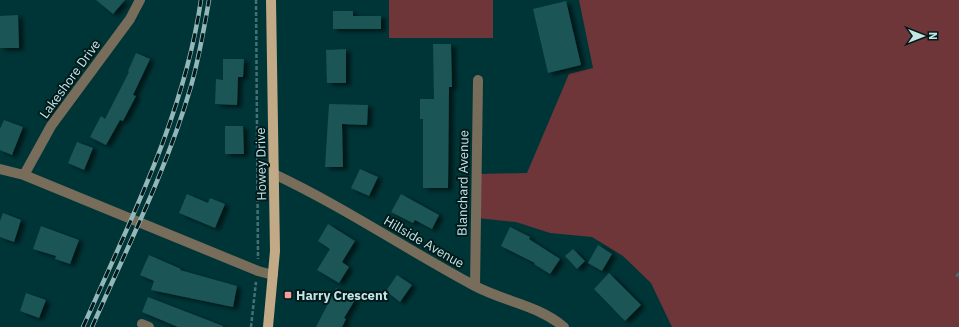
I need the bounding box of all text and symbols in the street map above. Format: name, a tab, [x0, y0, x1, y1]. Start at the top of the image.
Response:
north arrow	[903, 16, 943, 56]
text: N	[926, 32, 940, 40]
street label: Lakeshore Drive	[36, 36, 104, 122]
street label: Howey Drive	[252, 127, 270, 201]
street label: Blanchard Avenue	[454, 130, 472, 236]
street label: Hillside Avenue	[381, 212, 467, 272]
place label: Harry Crescent	[296, 287, 388, 304]
marker: Harry Crescent	[283, 290, 293, 300]

